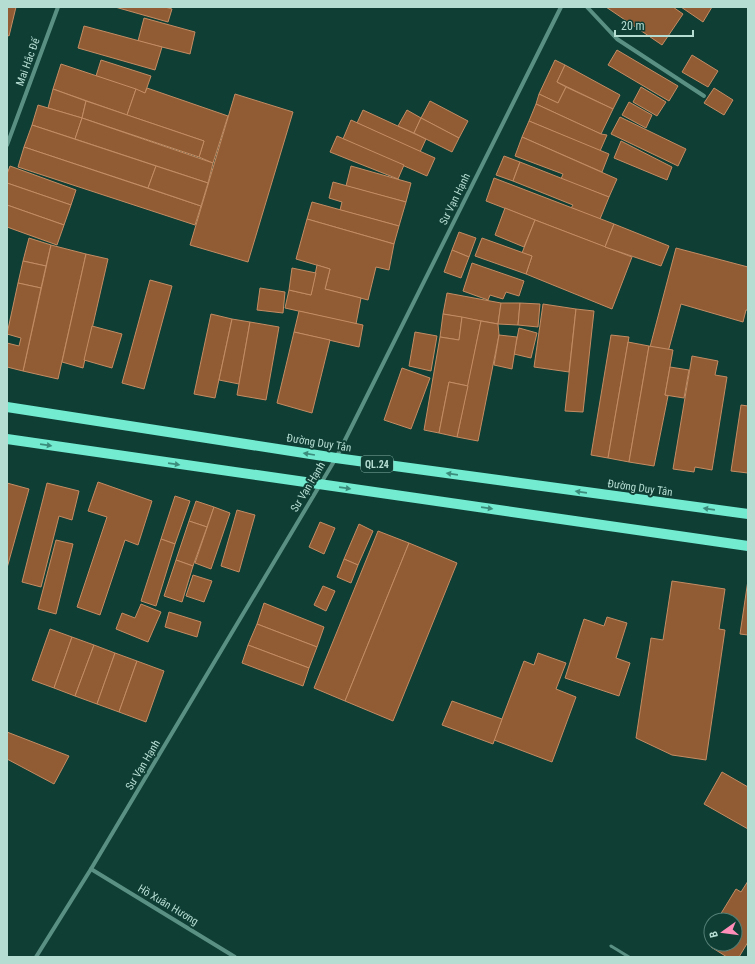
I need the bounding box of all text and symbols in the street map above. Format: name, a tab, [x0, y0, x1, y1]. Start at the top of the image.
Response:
scale bar	[615, 12, 693, 38]
text: 20 m	[621, 19, 645, 33]
street label: Mai Hắc Đế	[13, 36, 43, 88]
street label: Sư Vạn Hạnh	[437, 171, 473, 227]
street label: Đường Duy Tân	[286, 431, 352, 455]
one-way arrow	[40, 442, 52, 448]
one-way arrow	[303, 451, 315, 457]
road number: QL.24	[361, 456, 393, 472]
street label: Sư Vạn Hạnh	[288, 460, 328, 514]
one-way arrow	[168, 461, 180, 467]
one-way arrow	[446, 471, 458, 477]
street label: Đường Duy Tân	[607, 477, 673, 499]
one-way arrow	[338, 485, 351, 491]
one-way arrow	[574, 489, 587, 495]
one-way arrow	[481, 505, 493, 511]
one-way arrow	[703, 506, 715, 512]
street label: Sư Vạn Hạnh	[123, 738, 163, 792]
street label: Hồ Xuân Hương	[135, 882, 201, 928]
north arrow	[703, 912, 743, 952]
text: B	[707, 930, 721, 939]

